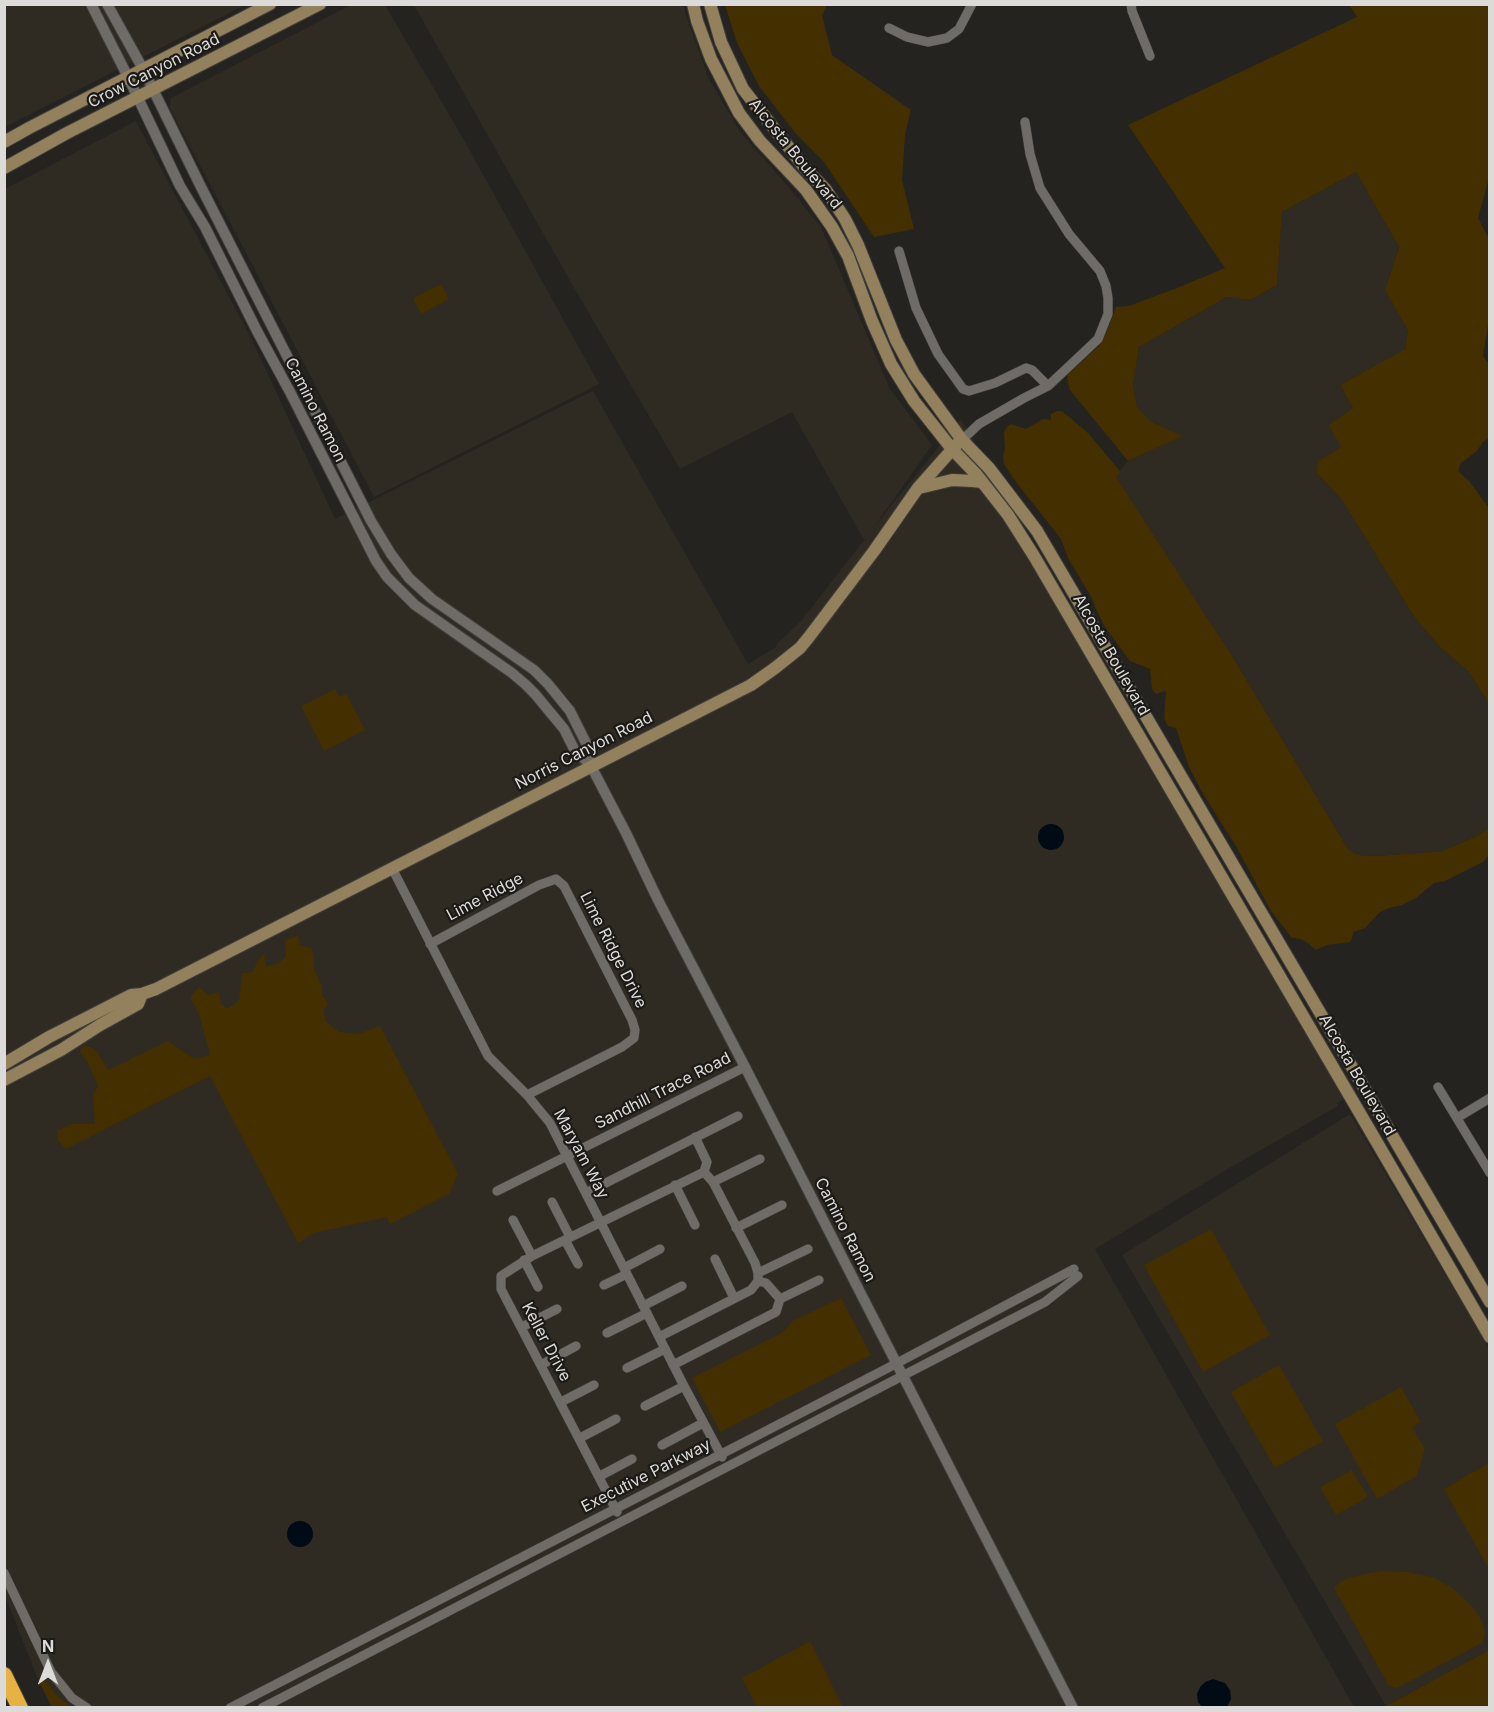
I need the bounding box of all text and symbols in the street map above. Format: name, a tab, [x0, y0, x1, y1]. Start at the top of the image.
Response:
street label: Crow Canyon Road	[85, 30, 223, 112]
street label: Alcosta Boulevard	[745, 95, 845, 213]
street label: Camino Ramon	[280, 355, 350, 465]
street label: Alcosta Boulevard	[1068, 591, 1154, 719]
street label: Norris Canyon Road	[512, 708, 656, 794]
street label: Lime Ridge	[443, 869, 527, 925]
street label: Lime Ridge Drive	[575, 889, 651, 1011]
street label: Alcosta Boulevard	[1314, 1011, 1400, 1139]
street label: Sandhill Trace Road	[592, 1048, 734, 1134]
street label: Maryam Way	[549, 1106, 613, 1202]
street label: Camino Ramon	[810, 1175, 880, 1285]
street label: Keller Drive	[517, 1299, 575, 1385]
street label: Executive Parkway	[578, 1435, 714, 1517]
north arrow	[18, 1634, 78, 1694]
text: N	[42, 1636, 54, 1656]

